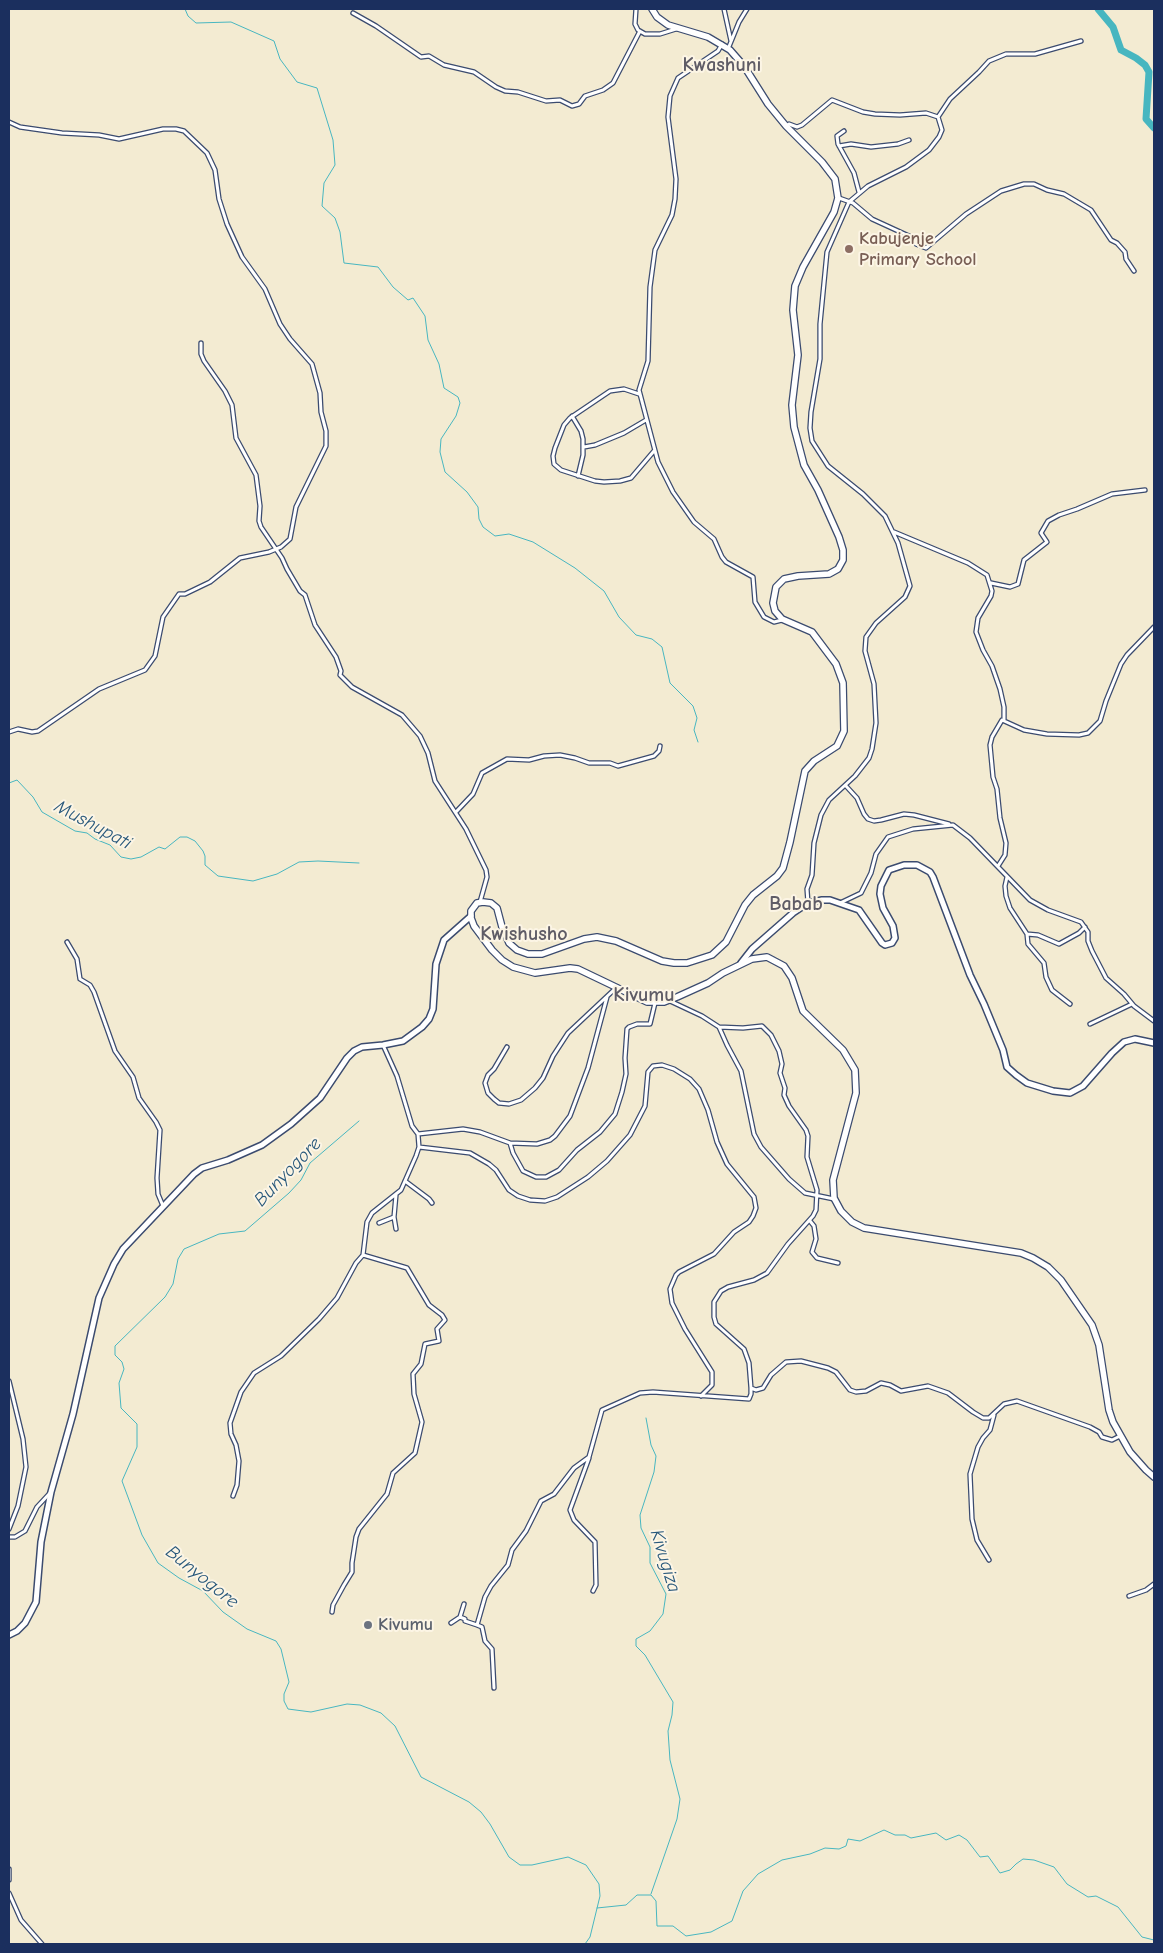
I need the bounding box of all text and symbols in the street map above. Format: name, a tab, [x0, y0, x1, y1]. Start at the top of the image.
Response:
district label: Kwashuni	[683, 53, 761, 77]
place label: Kabujenje Primary School	[859, 228, 977, 270]
marker: Kabujenje Primary School	[843, 243, 855, 255]
water label: Mushupati	[50, 795, 136, 855]
district label: Babab	[769, 892, 823, 916]
district label: Kwishusho	[480, 922, 568, 946]
district label: Kivumu	[613, 983, 675, 1007]
water label: Bunyogore	[249, 1133, 327, 1211]
water label: Kivugiza	[645, 1527, 685, 1595]
water label: Bunyogore	[161, 1541, 243, 1613]
place label: Kivumu	[378, 1614, 433, 1636]
marker: Kivumu	[362, 1619, 374, 1631]

